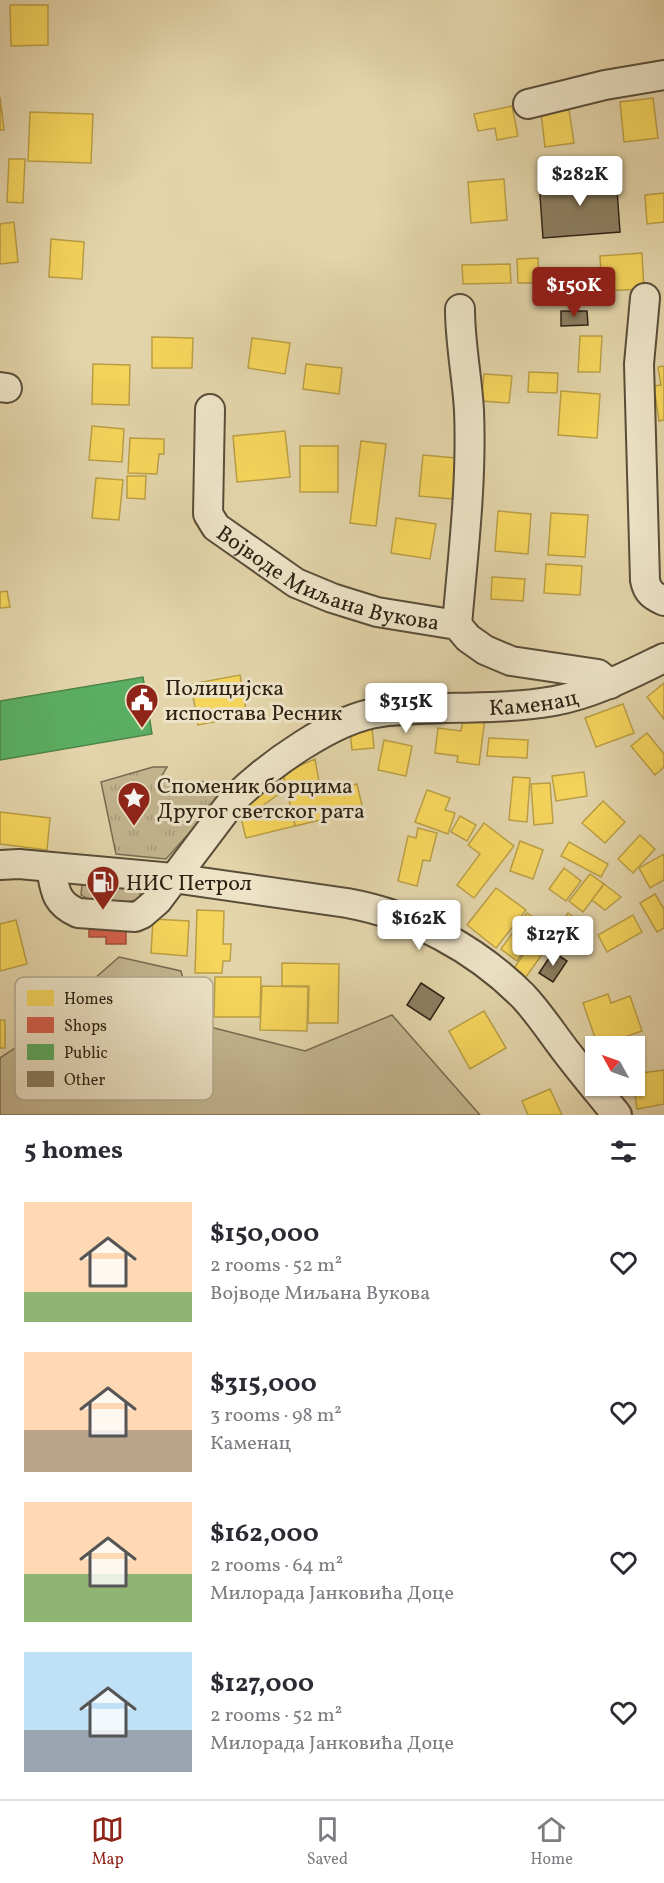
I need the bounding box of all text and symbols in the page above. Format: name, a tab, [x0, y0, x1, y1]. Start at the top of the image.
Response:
pin: $282K	[538, 156, 622, 207]
text: $282K	[551, 161, 609, 189]
pin: $150K	[532, 267, 616, 318]
text: $150K	[546, 272, 602, 300]
street label: Војводе Миљана Вукова	[209, 519, 441, 640]
place label: Полицијска испостава Ресник	[165, 674, 343, 730]
public building icon: Полицијска испостава Ресник	[124, 682, 160, 729]
pin: $315K	[364, 683, 448, 734]
street label: Каменац	[488, 683, 582, 725]
text: $315K	[379, 688, 433, 716]
place label: Споменик борцима Другог светског рата	[157, 772, 365, 828]
place icon: Споменик борцима Другог светског рата	[116, 780, 152, 827]
fuel station icon: НИС Петрол	[85, 864, 121, 911]
place label: НИС Петрол	[126, 869, 252, 900]
pin: $162K	[377, 900, 461, 951]
text: $162K	[391, 905, 447, 933]
pin: $127K	[511, 916, 595, 967]
text: $127K	[526, 921, 580, 949]
legend	[15, 977, 213, 1100]
text: Homes	[64, 989, 113, 1011]
text: Shops	[64, 1016, 107, 1038]
north arrow	[585, 1036, 645, 1096]
map controls	[585, 1036, 645, 1096]
text: Public	[64, 1043, 108, 1065]
text: Other	[64, 1070, 105, 1092]
text: 5 homes	[24, 1133, 123, 1169]
icon: filters	[607, 1135, 640, 1168]
text: $150,000	[210, 1216, 319, 1252]
icon: home	[72, 1226, 144, 1298]
icon: heart	[607, 1246, 640, 1279]
text: 2 rooms · 52 m²	[210, 1252, 342, 1280]
text: Војводе Миљана Вукова	[210, 1280, 430, 1308]
text: $315,000	[210, 1366, 317, 1402]
icon: home	[72, 1376, 144, 1448]
icon: heart	[607, 1396, 640, 1429]
text: 3 rooms · 98 m²	[210, 1402, 342, 1430]
text: Каменац	[210, 1430, 291, 1458]
text: $162,000	[210, 1516, 319, 1552]
icon: home	[72, 1526, 144, 1598]
icon: heart	[607, 1546, 640, 1579]
text: 2 rooms · 64 m²	[210, 1552, 343, 1580]
text: Милорада Јанковића Доце	[210, 1580, 454, 1608]
text: $127,000	[210, 1666, 314, 1702]
icon: home	[72, 1676, 144, 1748]
icon: heart	[607, 1696, 640, 1729]
text: 2 rooms · 52 m²	[210, 1702, 342, 1730]
text: Милорада Јанковића Доце	[210, 1730, 454, 1758]
tab: Map	[91, 1813, 124, 1871]
tab: Saved	[307, 1813, 348, 1871]
tab: Home	[530, 1813, 573, 1871]

